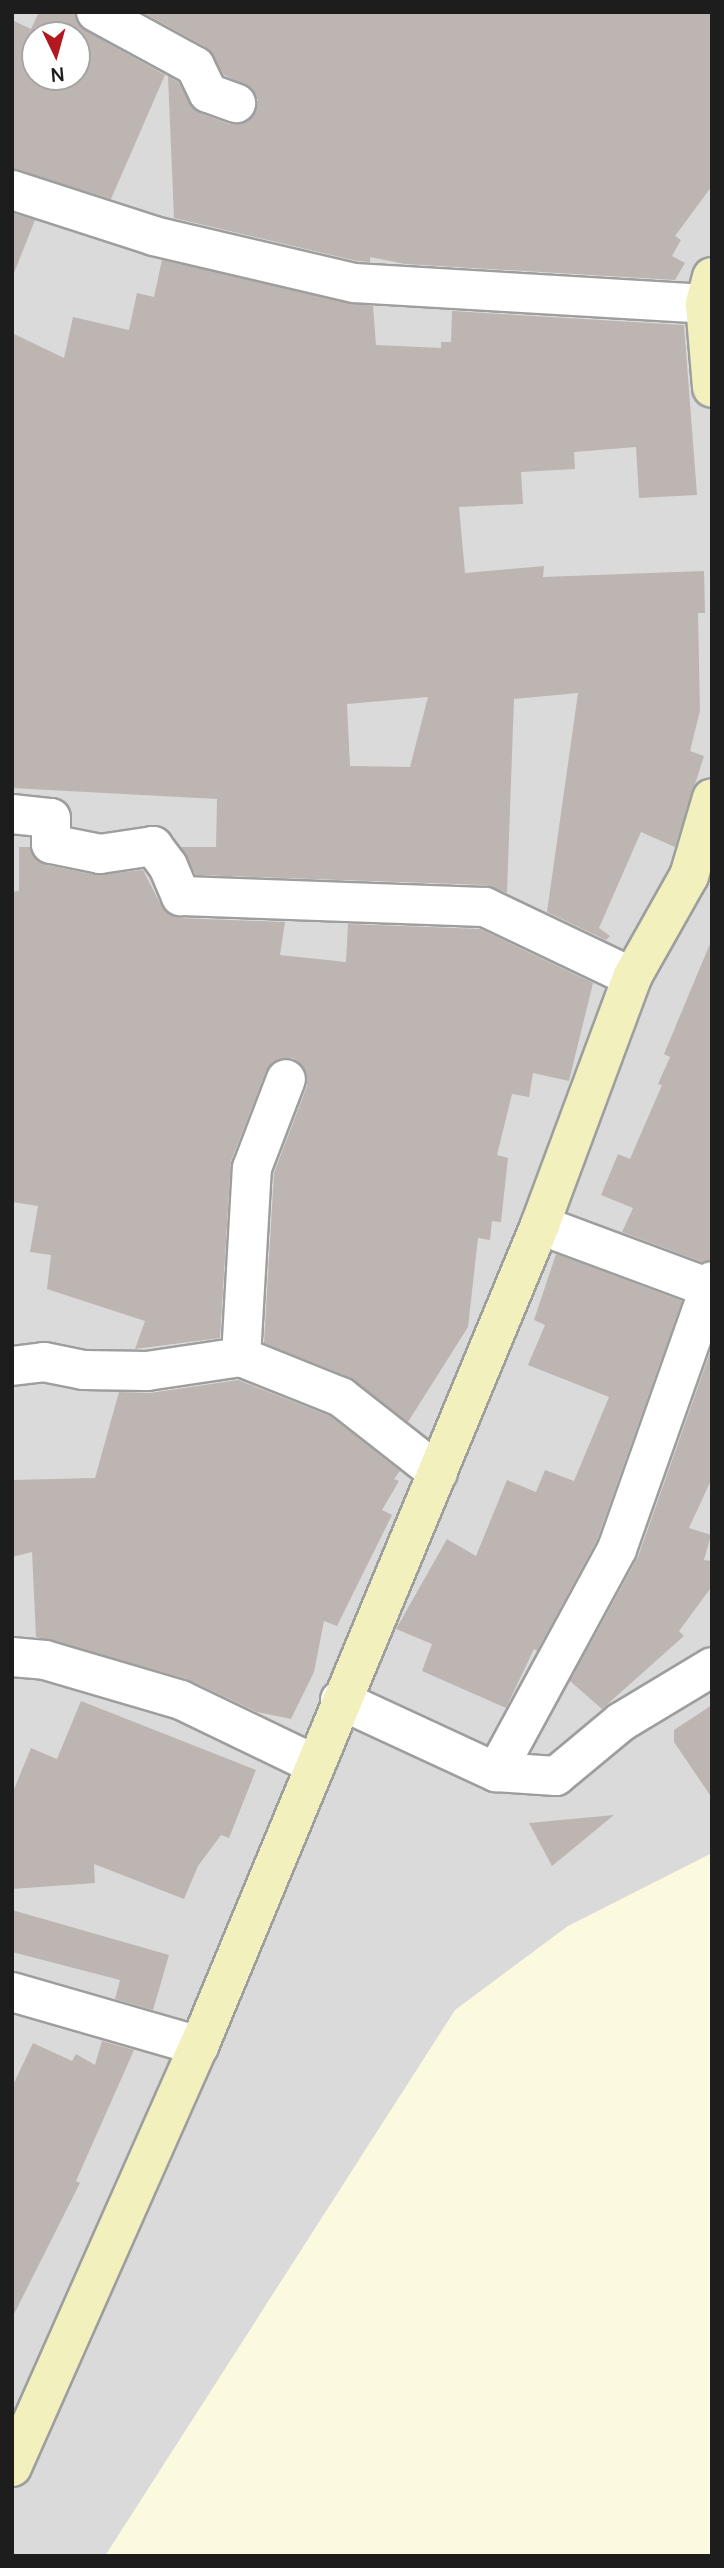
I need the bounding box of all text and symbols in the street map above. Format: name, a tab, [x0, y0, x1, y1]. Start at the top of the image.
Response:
north arrow	[21, 21, 91, 91]
text: N	[50, 61, 66, 88]

